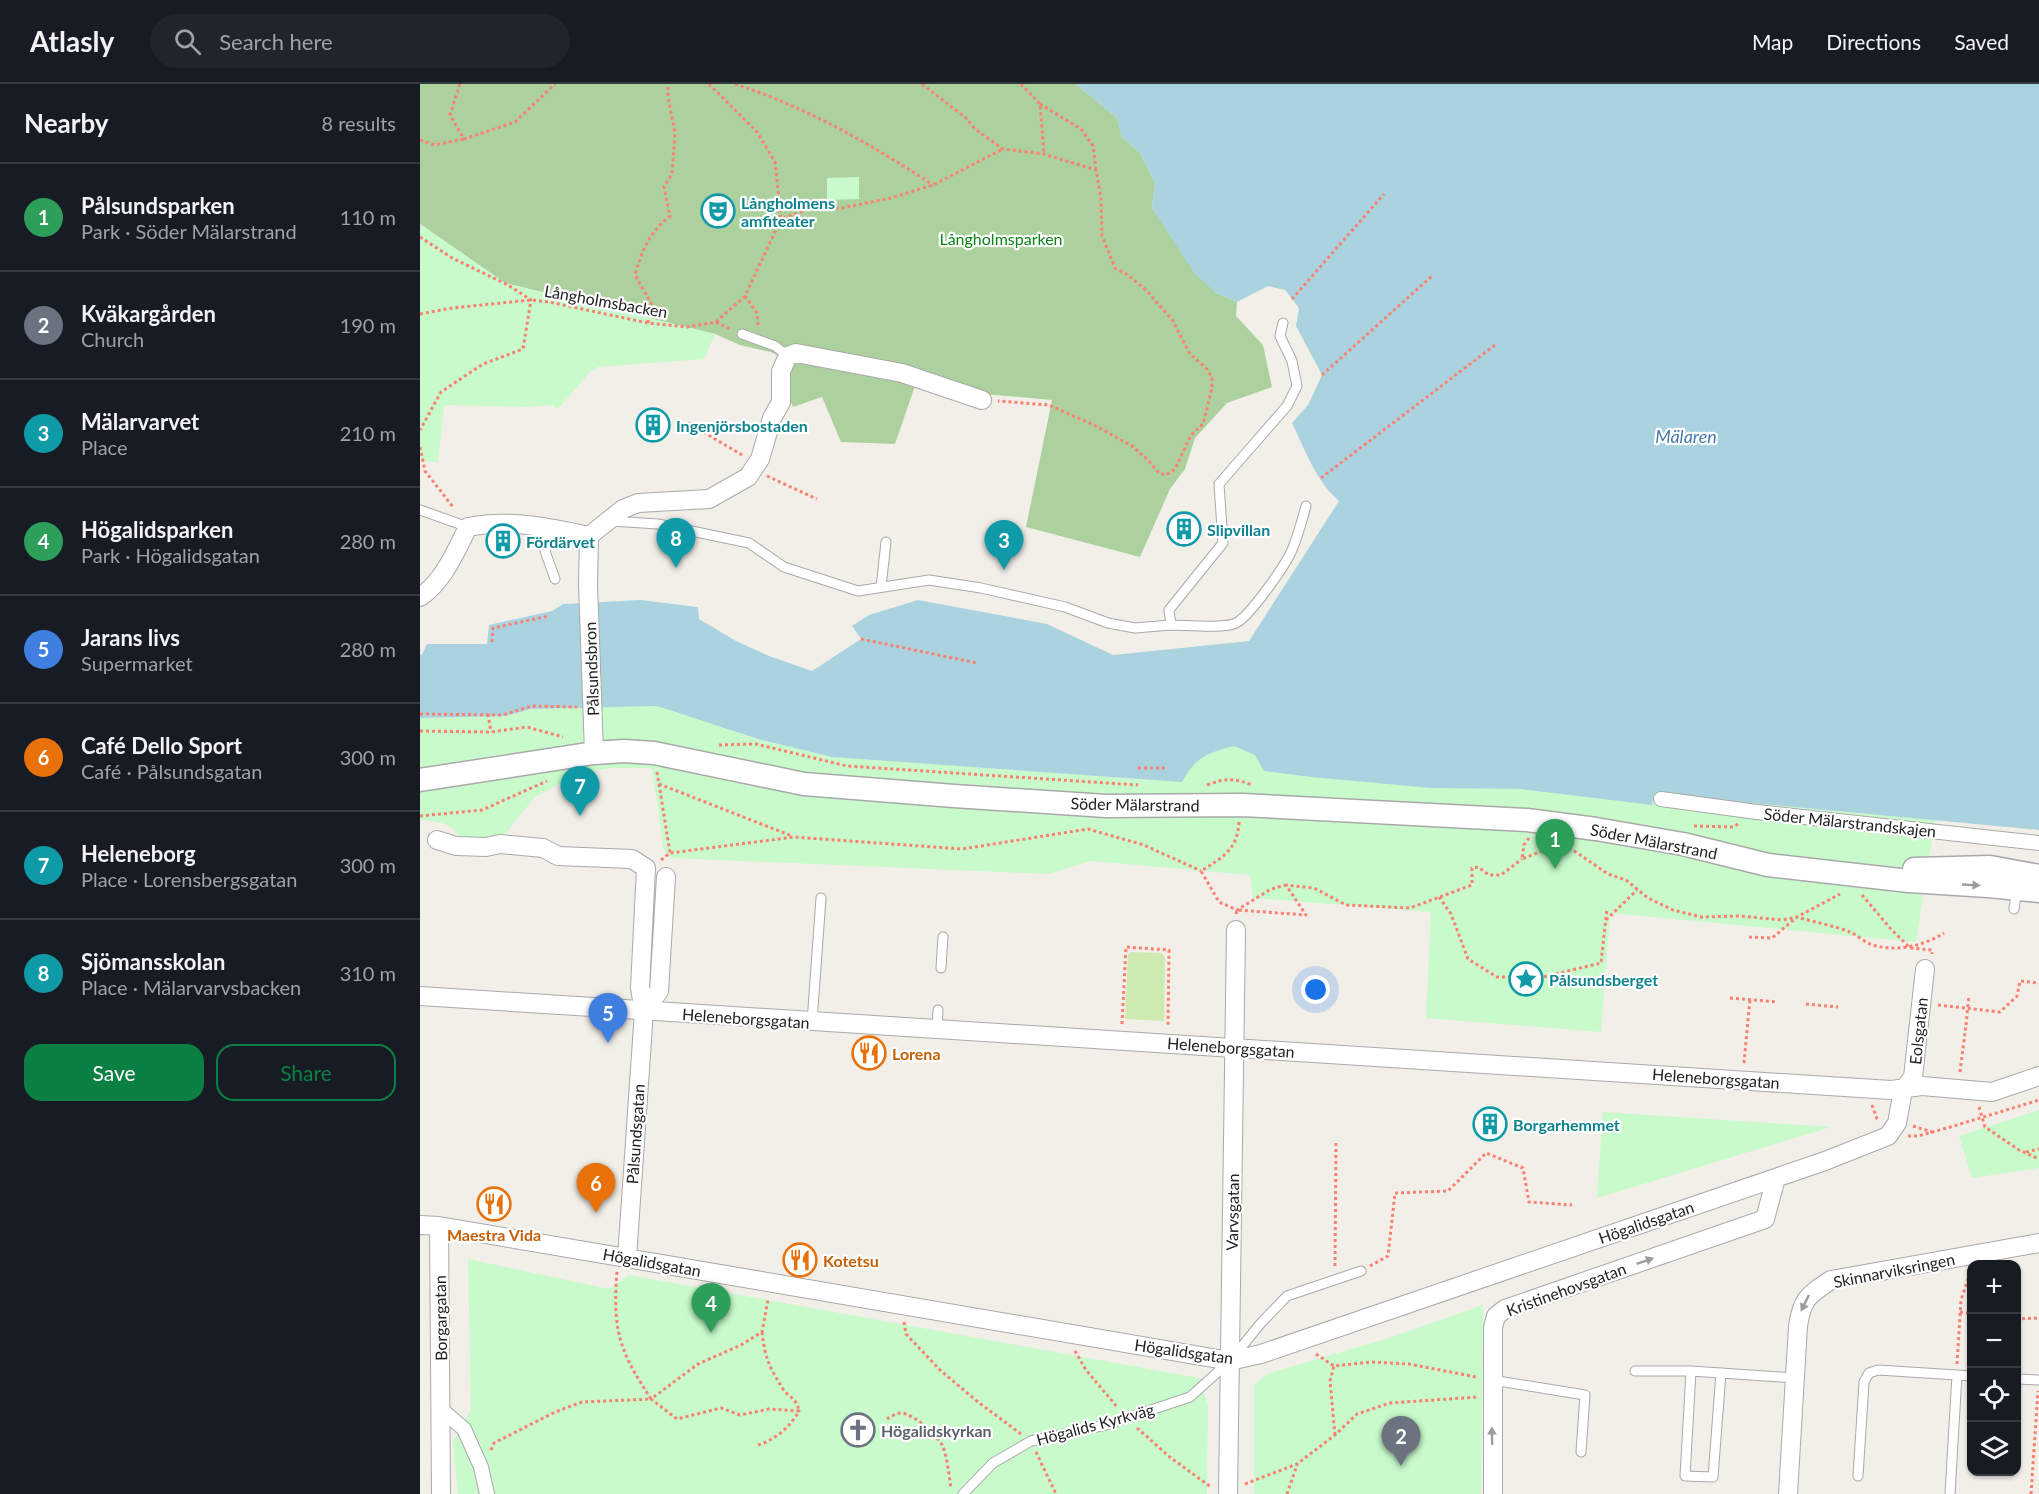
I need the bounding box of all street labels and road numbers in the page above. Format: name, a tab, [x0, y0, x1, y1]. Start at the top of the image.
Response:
street label: Långholmsbacken	[543, 281, 669, 321]
street label: Pålsundsbron	[580, 622, 602, 716]
street label: Söder Mälarstrand	[1070, 793, 1200, 815]
street label: Söder Mälarstrandskajen	[1763, 803, 1937, 841]
street label: Söder Mälarstrand	[1589, 819, 1719, 863]
street label: Eolsgatan	[1905, 997, 1931, 1065]
street label: Heleneborgsgatan	[682, 1004, 810, 1032]
street label: Heleneborgsgatan	[1167, 1033, 1295, 1061]
street label: Heleneborgsgatan	[1652, 1064, 1780, 1092]
street label: Pålsundsgatan	[622, 1083, 648, 1185]
street label: Varvsgatan	[1222, 1173, 1242, 1251]
street label: Högalidsgatan	[1596, 1197, 1696, 1247]
street label: Högalidsgatan	[601, 1244, 703, 1280]
street label: Skinnarviksringen	[1832, 1249, 1956, 1291]
street label: Kristinehovsgatan	[1504, 1259, 1628, 1319]
street label: Borgargatan	[430, 1275, 450, 1361]
street label: Högalidsgatan	[1133, 1335, 1235, 1367]
street label: Högalids Kyrkväg	[1034, 1399, 1156, 1449]

